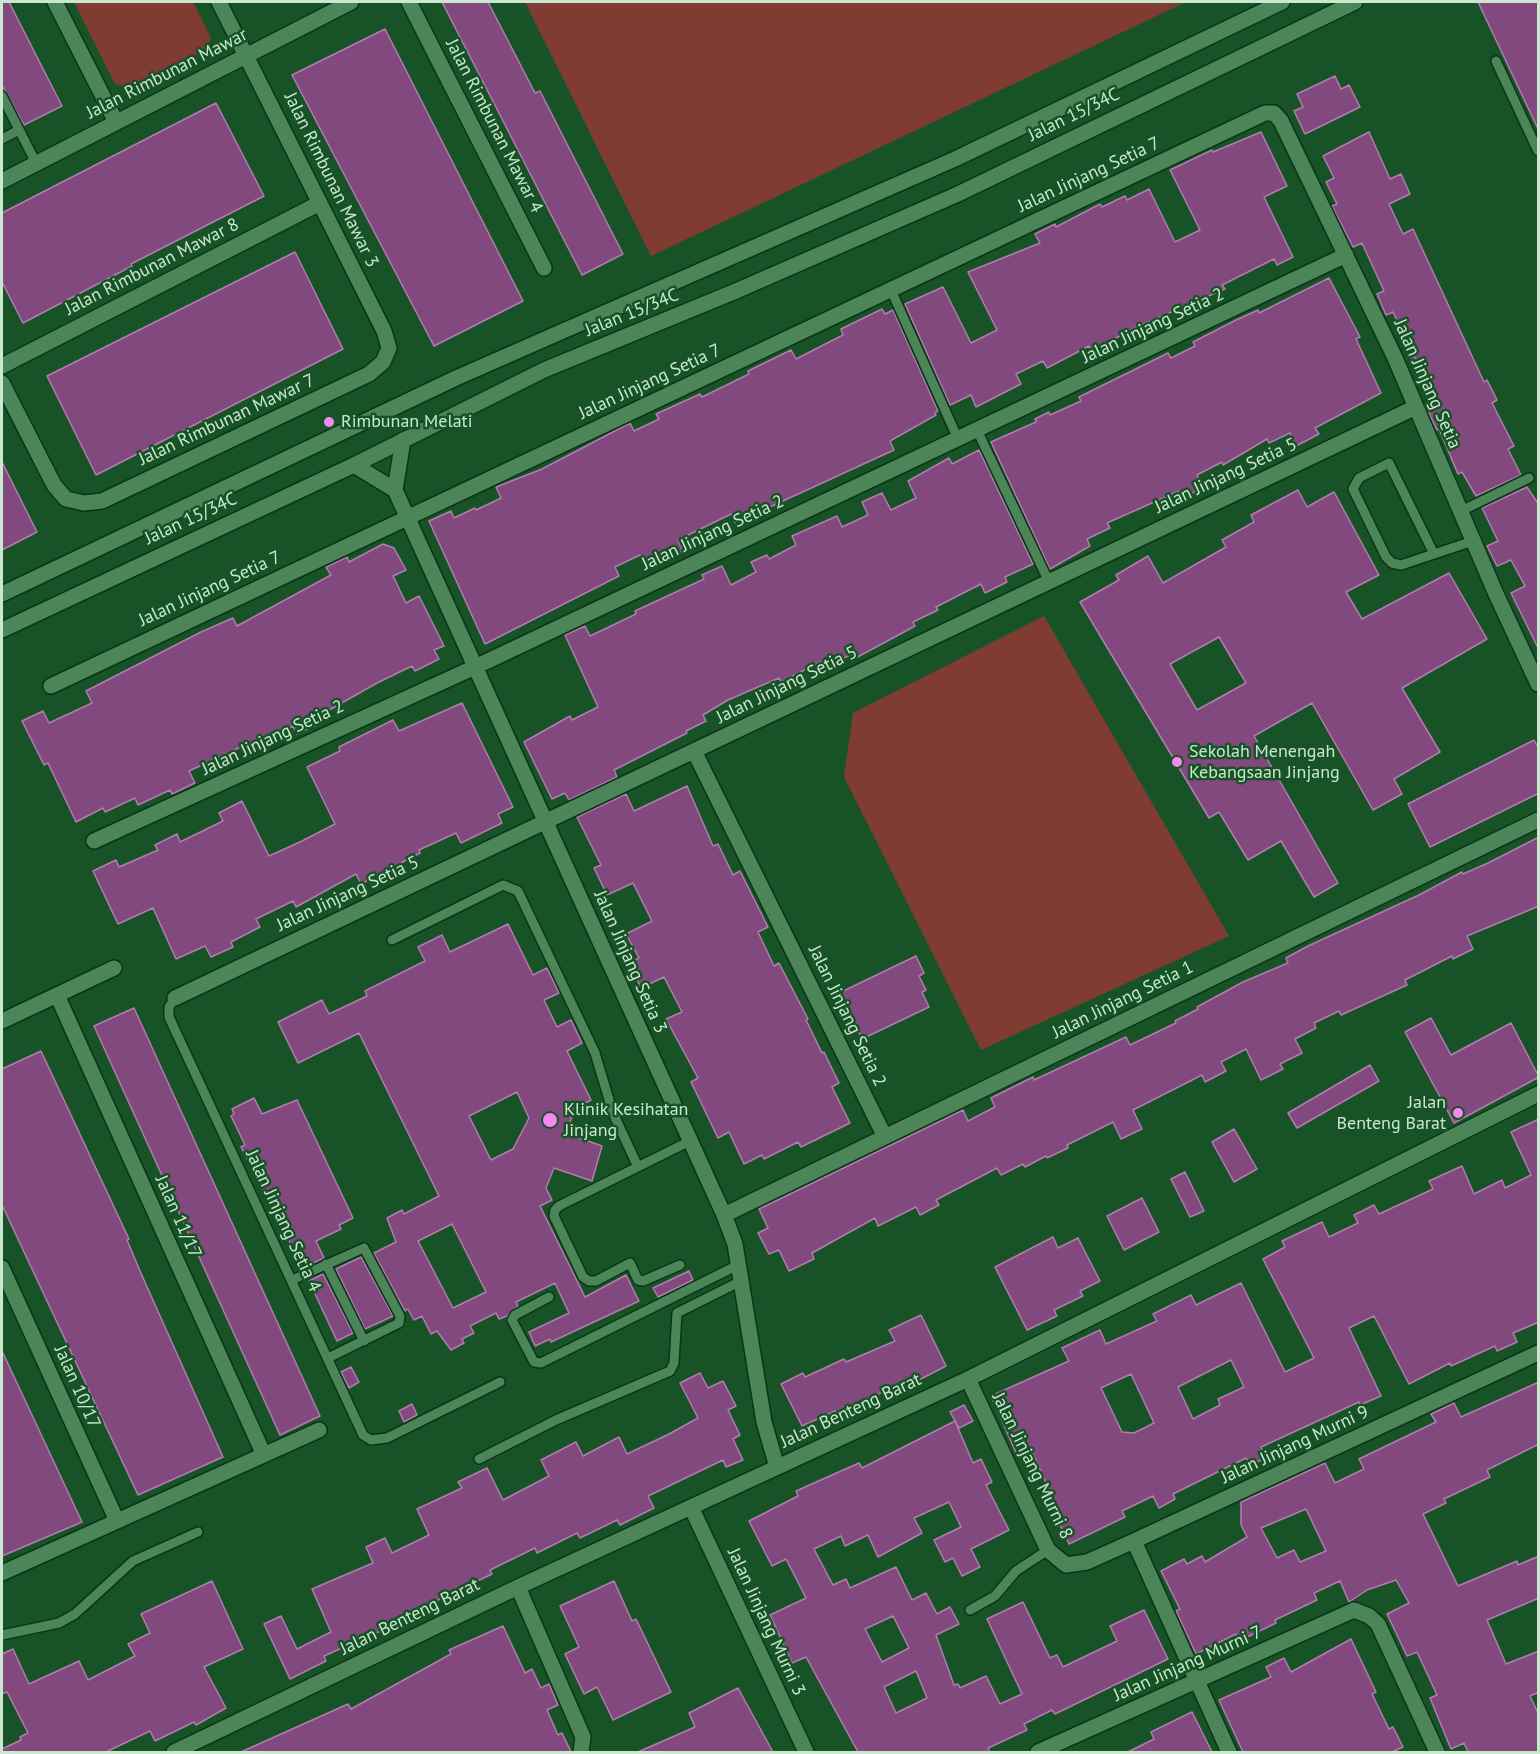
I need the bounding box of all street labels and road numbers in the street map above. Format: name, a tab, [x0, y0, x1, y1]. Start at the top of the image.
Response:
street label: Jalan Rimbunan Mawar	[83, 24, 251, 124]
street label: Jalan Rimbunan Mawar 4	[441, 36, 547, 216]
street label: Jalan 15/34C	[1025, 84, 1123, 146]
street label: Jalan Rimbunan Mawar 3	[279, 89, 383, 271]
street label: Jalan Jinjang Setia 7	[1015, 133, 1163, 217]
street label: Jalan Rimbunan Mawar 8	[62, 214, 242, 320]
street label: Jalan 15/34C	[582, 284, 682, 342]
street label: Jalan Jinjang Setia 2	[1079, 284, 1227, 368]
street label: Jalan Jinjang Setia	[1389, 316, 1465, 452]
street label: Jalan Jinjang Setia 7	[576, 340, 724, 424]
street label: Jalan Rimbunan Mawar 7	[135, 370, 319, 470]
street label: Jalan Jinjang Setia 5	[1152, 434, 1300, 518]
street label: Jalan 15/34C	[142, 488, 240, 550]
street label: Jalan Jinjang Setia 2	[639, 491, 787, 575]
street label: Jalan Jinjang Setia 7	[136, 547, 284, 631]
street label: Jalan Jinjang Setia 5	[713, 642, 861, 728]
street label: Jalan Jinjang Setia 2	[199, 696, 347, 780]
street label: Jalan Jinjang Setia 5	[274, 852, 422, 936]
street label: Jalan Jinjang Setia 3	[589, 887, 671, 1037]
street label: Jalan Jinjang Setia 2	[804, 942, 890, 1090]
street label: Jalan Jinjang Setia 1	[1049, 957, 1197, 1043]
street label: Jalan Jinjang Setia 4	[241, 1147, 325, 1295]
street label: Jalan 11/17	[150, 1172, 206, 1262]
street label: Jalan 10/17	[49, 1342, 105, 1432]
street label: Jalan Benteng Barat	[777, 1369, 925, 1453]
street label: Jalan Jinjang Murni 8	[987, 1389, 1077, 1543]
street label: Jalan Jinjang Murni 9	[1218, 1401, 1372, 1489]
street label: Jalan Jinjang Murni 3	[722, 1545, 810, 1699]
street label: Jalan Benteng Barat	[337, 1574, 483, 1660]
street label: Jalan Jinjang Murni 7	[1110, 1622, 1266, 1706]

